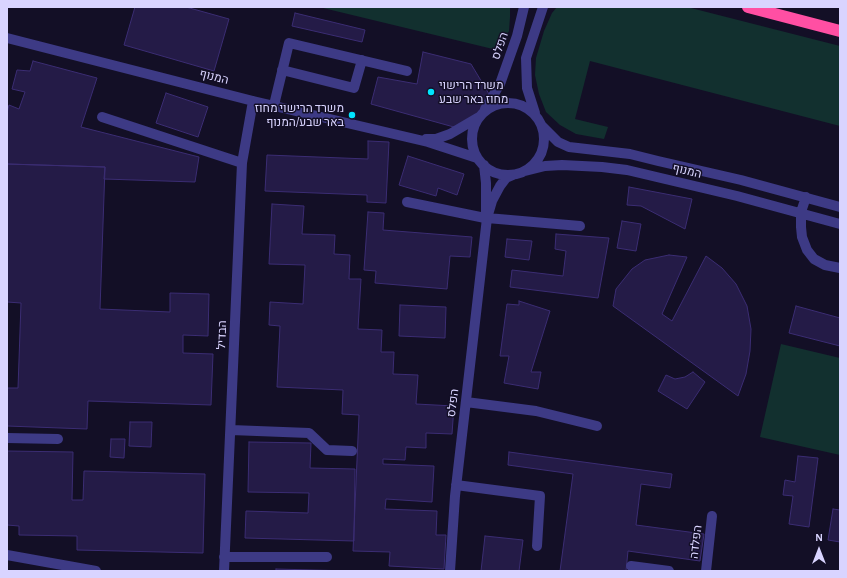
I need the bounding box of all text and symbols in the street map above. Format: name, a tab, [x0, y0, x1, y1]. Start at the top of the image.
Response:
street label: הפלס	[489, 30, 511, 62]
street label: המנוף	[198, 66, 230, 88]
place label: משרד הרישוי מחוז באר שבע	[439, 78, 508, 106]
marker: משרד הרישוי מחוז באר שבע	[426, 87, 436, 97]
place label: משרד הרישוי מחוז באר שבע/המנוף	[255, 101, 344, 129]
marker: משרד הרישוי מחוז באר שבע/המנוף	[347, 110, 357, 120]
street label: המנוף	[671, 161, 703, 181]
street label: הבדיל	[214, 320, 230, 350]
street label: הפלס	[444, 388, 462, 418]
street label: הפלדה	[687, 524, 705, 560]
north arrow	[799, 530, 839, 570]
text: N	[815, 532, 823, 543]

